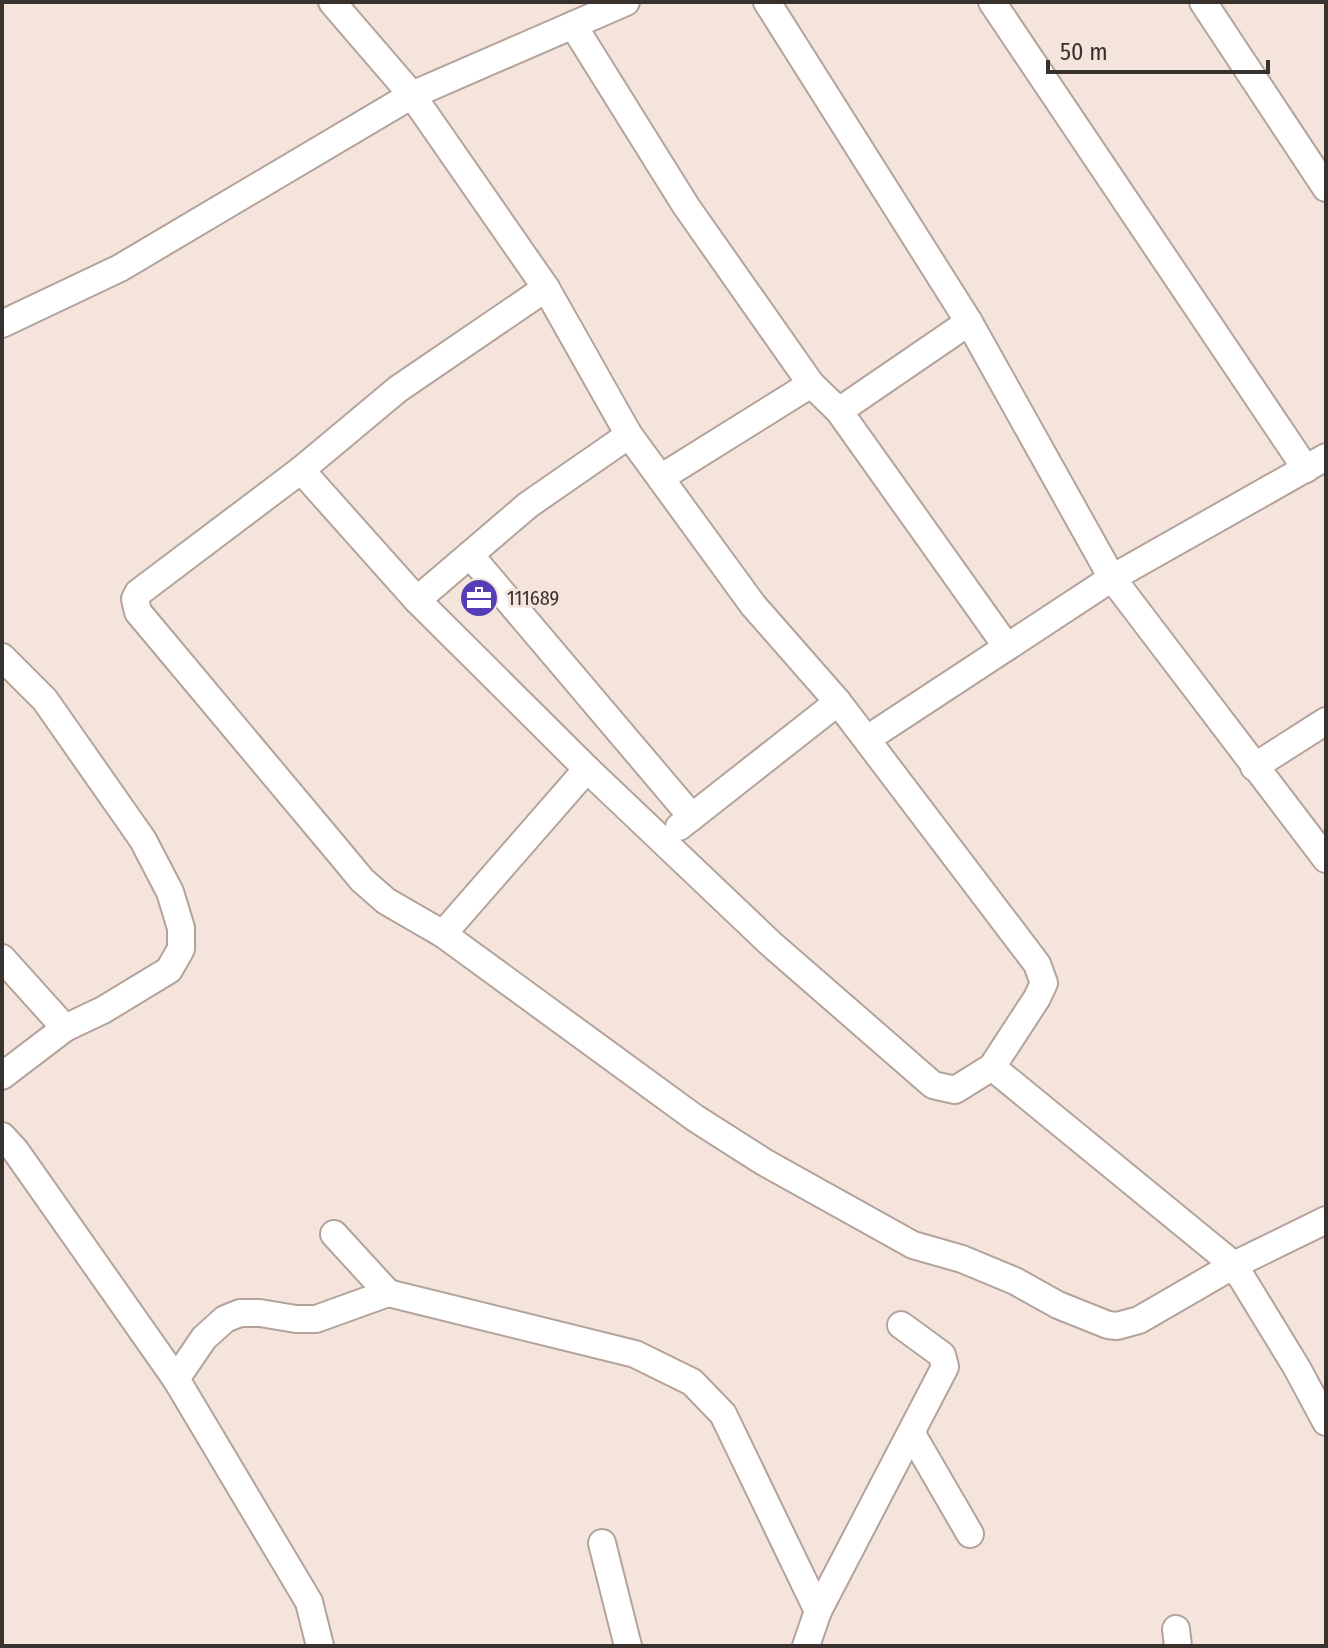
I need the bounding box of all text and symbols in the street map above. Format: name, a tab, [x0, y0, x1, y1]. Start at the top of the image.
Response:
scale bar	[1048, 24, 1268, 74]
text: 50 m	[1060, 38, 1108, 66]
office icon: 111689	[458, 577, 500, 619]
place label: 111689	[507, 586, 559, 610]

